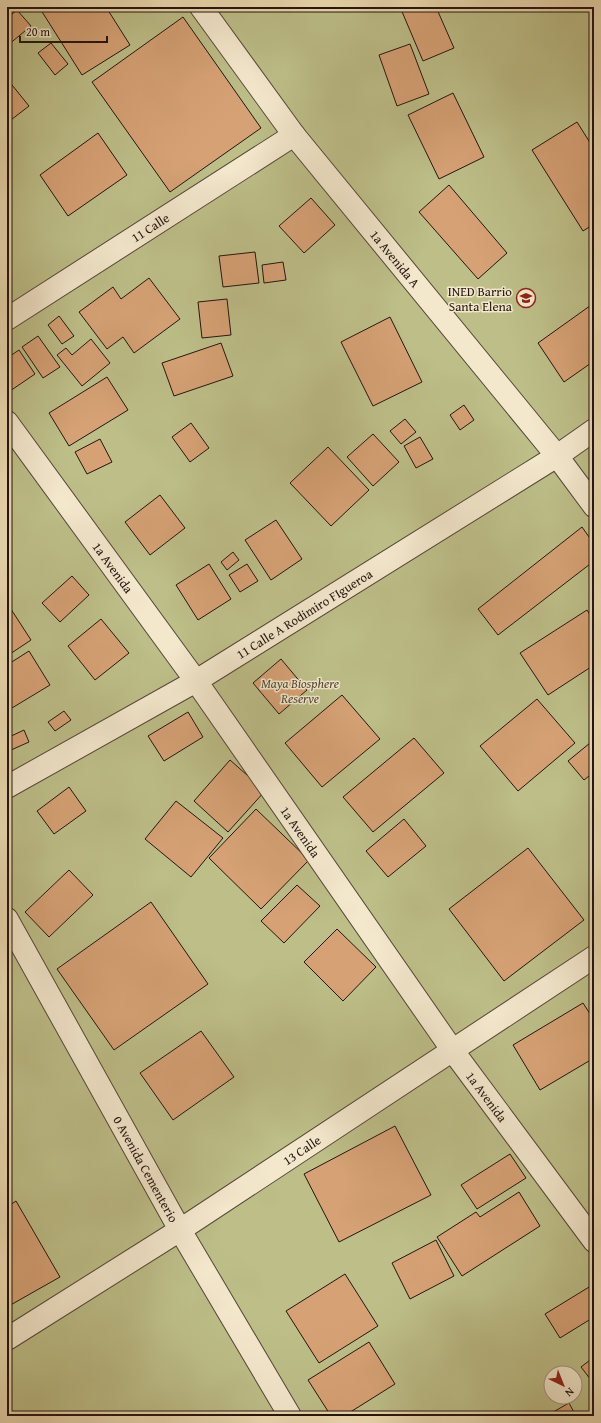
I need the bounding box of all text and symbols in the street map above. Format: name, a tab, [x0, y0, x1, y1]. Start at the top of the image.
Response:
scale bar	[20, 18, 107, 44]
text: 20 m	[26, 23, 50, 40]
street label: 11 Calle	[128, 208, 173, 247]
street label: 1a Avenida A	[365, 226, 424, 292]
place label: INED Barrio Santa Elena	[448, 282, 513, 316]
school or university icon: INED Barrio Santa Elena	[515, 287, 537, 309]
street label: 1a Avenida	[88, 538, 138, 598]
street label: 11 Calle A Rodimiro FIgueroa	[233, 564, 377, 664]
park label: Maya Biosphere Reserve	[261, 674, 339, 708]
street label: 1a Avenida	[276, 802, 325, 862]
street label: 1a Avenida	[461, 1068, 512, 1127]
street label: 0 Avenida Cementerio	[108, 1112, 183, 1226]
street label: 13 Calle	[279, 1131, 325, 1170]
north arrow	[543, 1365, 583, 1405]
text: N	[561, 1384, 578, 1401]

